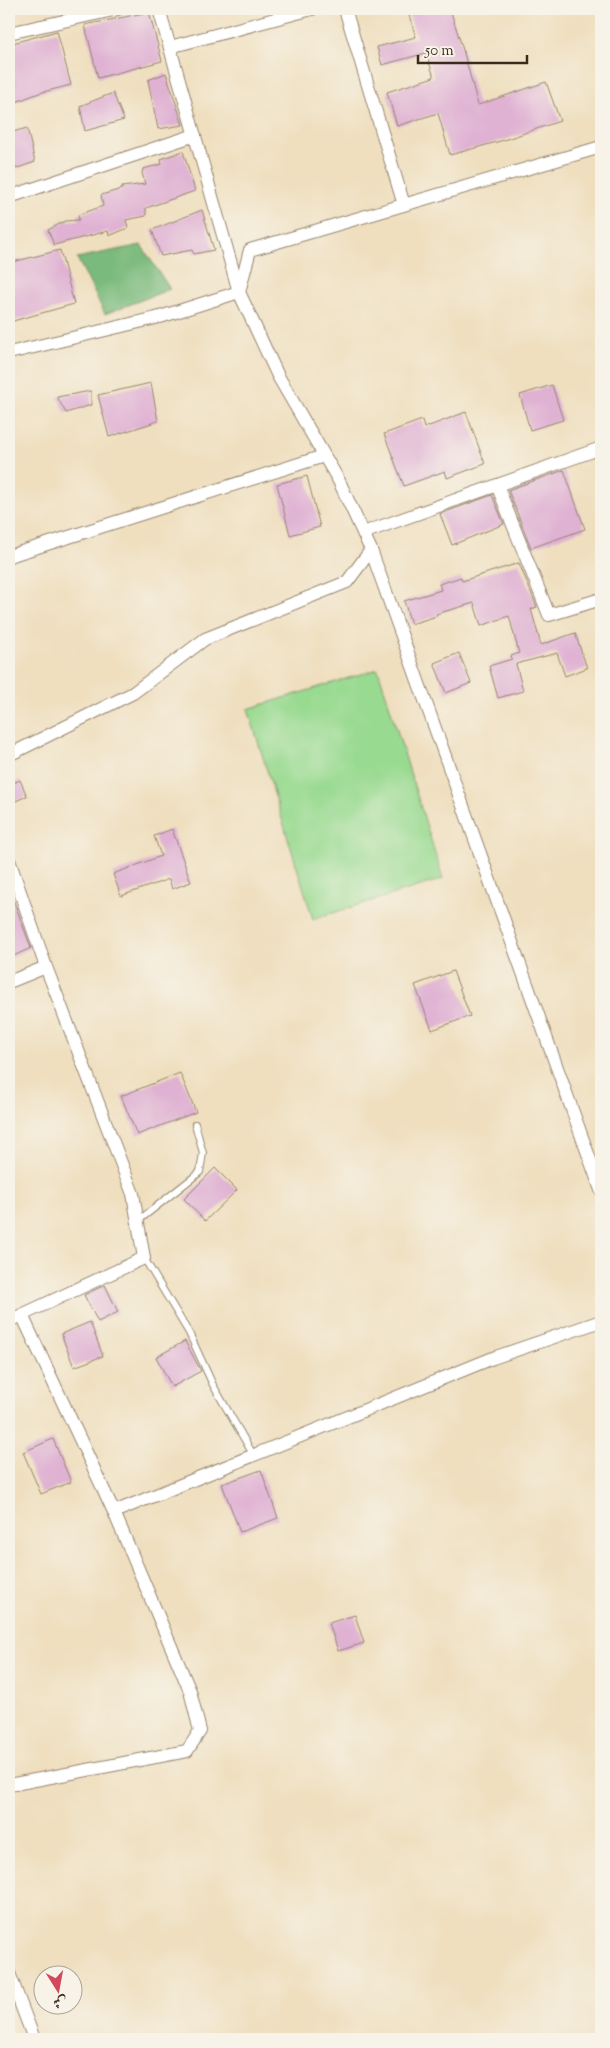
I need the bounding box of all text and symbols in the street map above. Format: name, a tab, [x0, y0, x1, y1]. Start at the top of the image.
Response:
scale bar	[418, 32, 526, 64]
text: 50 m	[424, 41, 454, 62]
north arrow	[32, 1966, 82, 2016]
text: ش	[51, 1990, 69, 2012]

